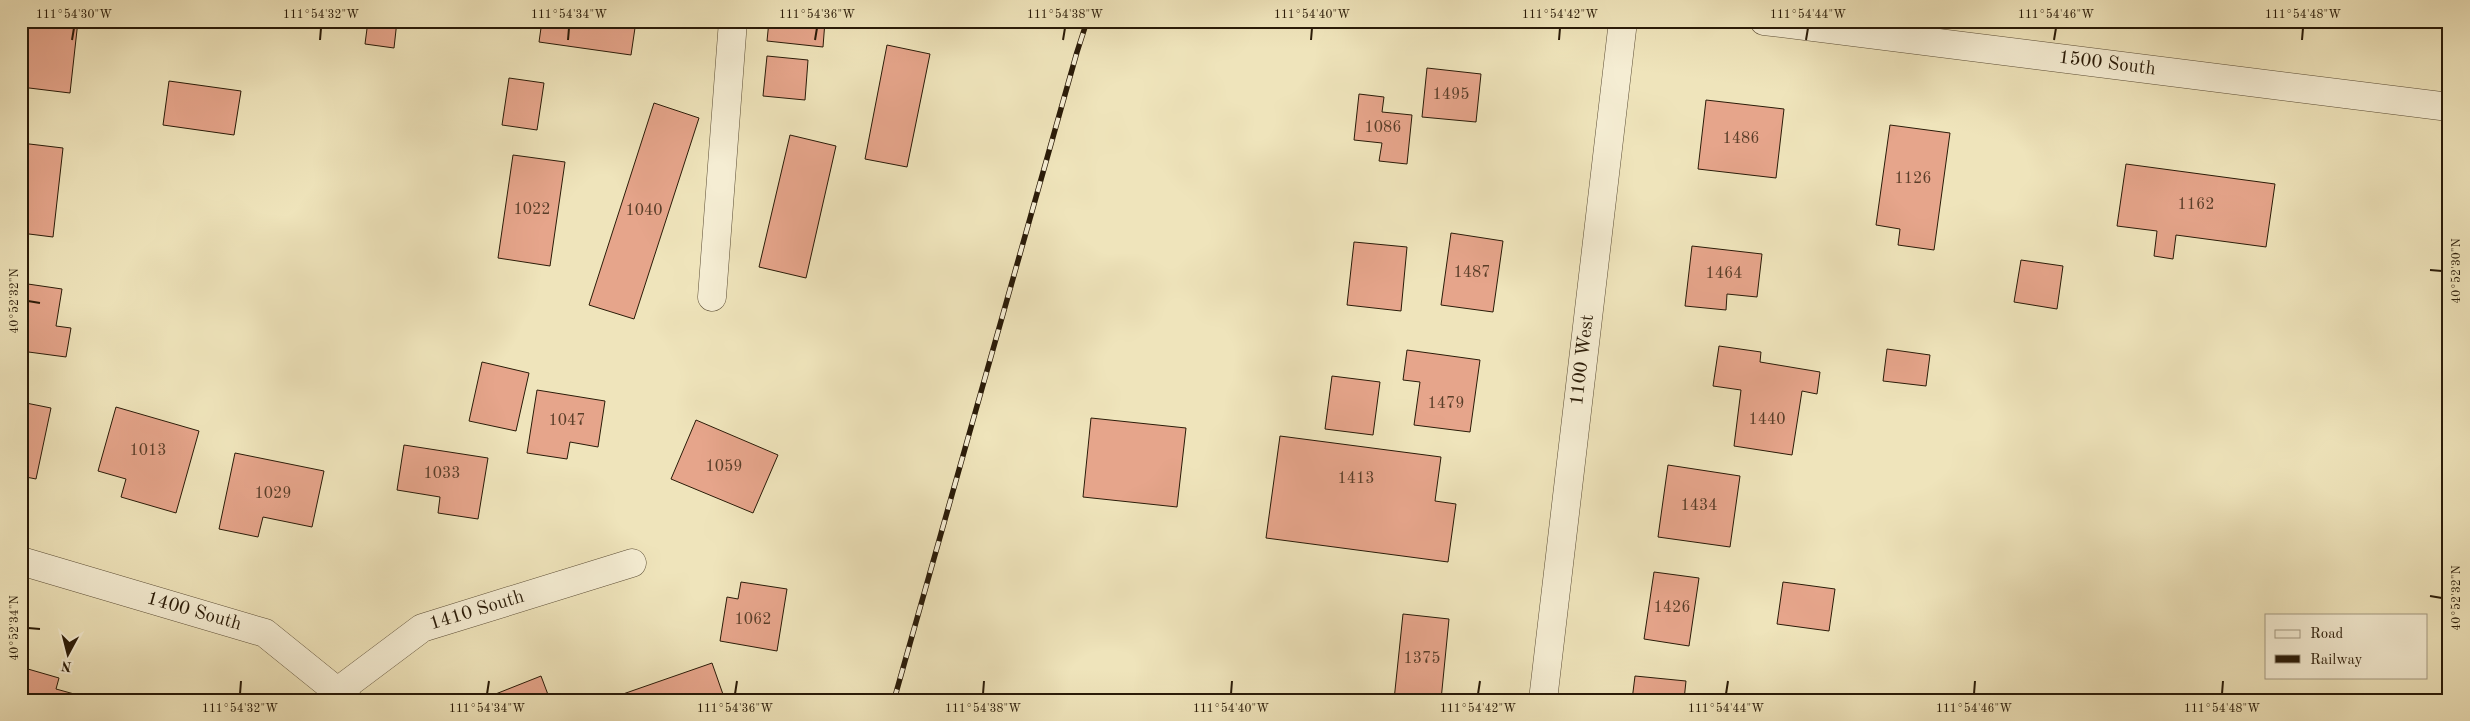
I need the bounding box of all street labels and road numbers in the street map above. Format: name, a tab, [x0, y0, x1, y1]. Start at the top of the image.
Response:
street label: 1500 South	[2057, 49, 2157, 79]
street label: 1100 West	[1568, 313, 1598, 407]
street label: 1410 South	[427, 588, 527, 634]
street label: 1400 South	[144, 589, 244, 635]

